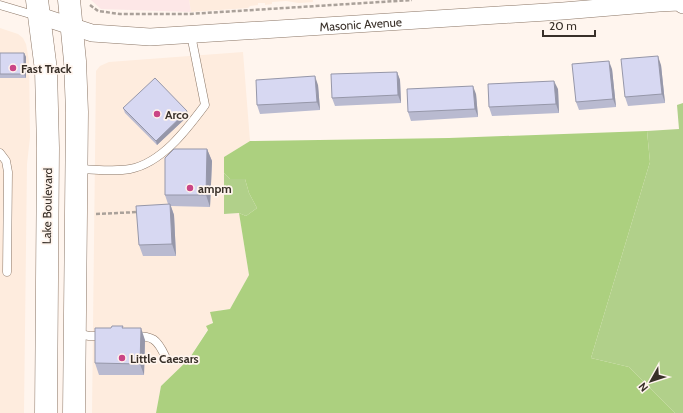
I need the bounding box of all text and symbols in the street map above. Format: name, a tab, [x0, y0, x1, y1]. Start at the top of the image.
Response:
scale bar	[543, 12, 595, 38]
street label: Masonic Avenue	[319, 14, 402, 34]
text: 20 m	[549, 18, 577, 33]
place label: Fast Track	[21, 61, 72, 76]
marker: Fast Track	[8, 63, 18, 73]
place label: Arco	[165, 107, 189, 122]
marker: Arco	[152, 109, 162, 119]
street label: Lake Boulevard	[39, 168, 55, 244]
place label: ampm	[198, 181, 232, 196]
marker: ampm	[185, 183, 195, 193]
place label: Little Caesars	[130, 351, 199, 366]
marker: Little Caesars	[117, 353, 127, 363]
north arrow	[631, 361, 671, 401]
text: N	[635, 380, 651, 395]

